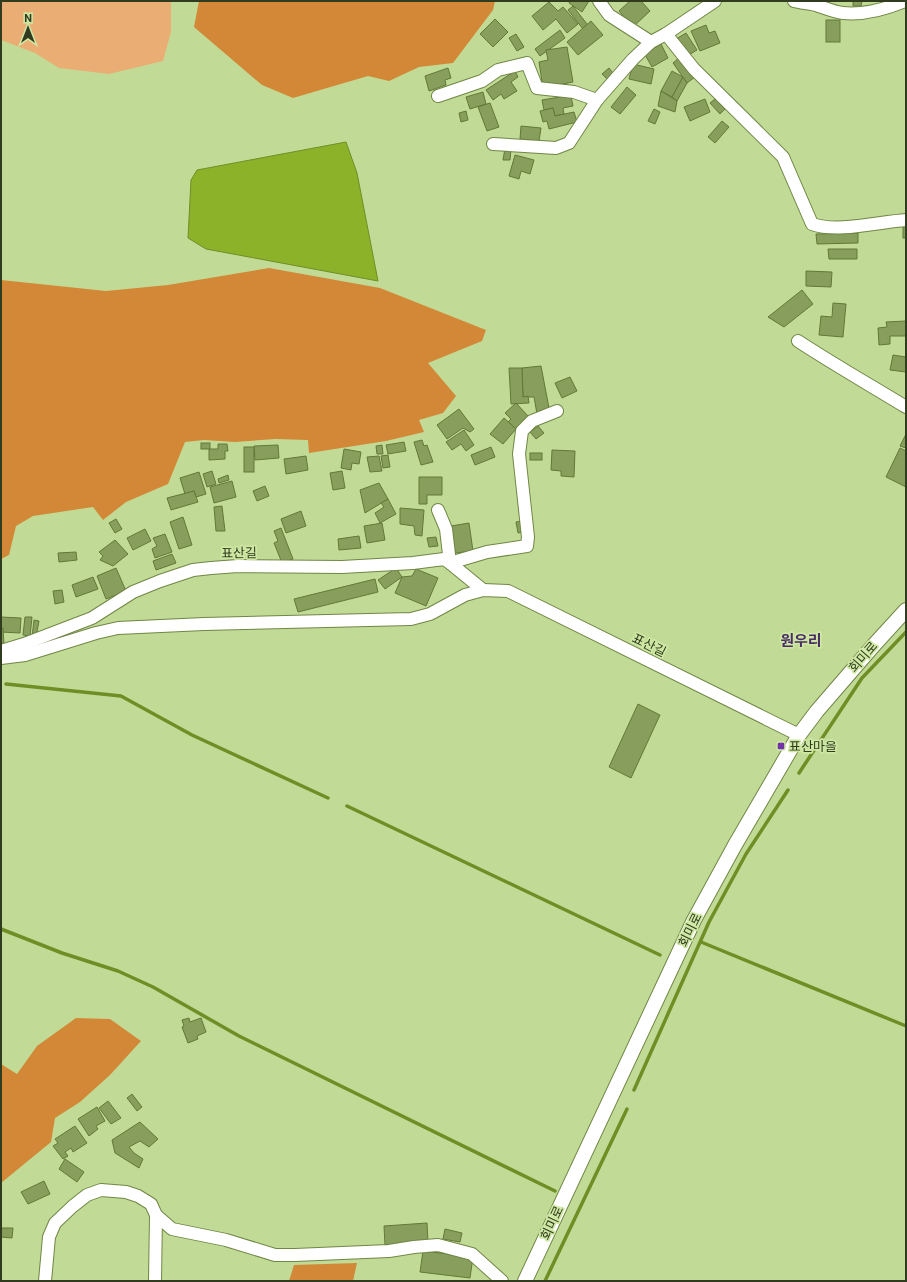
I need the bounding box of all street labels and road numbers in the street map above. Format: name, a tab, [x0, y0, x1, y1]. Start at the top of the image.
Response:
street label: 표산길	[221, 545, 257, 561]
street label: 표산길	[630, 630, 668, 660]
street label: 회미로	[846, 639, 880, 675]
street label: 회미로	[675, 911, 705, 949]
street label: 회미로	[538, 1204, 566, 1242]

